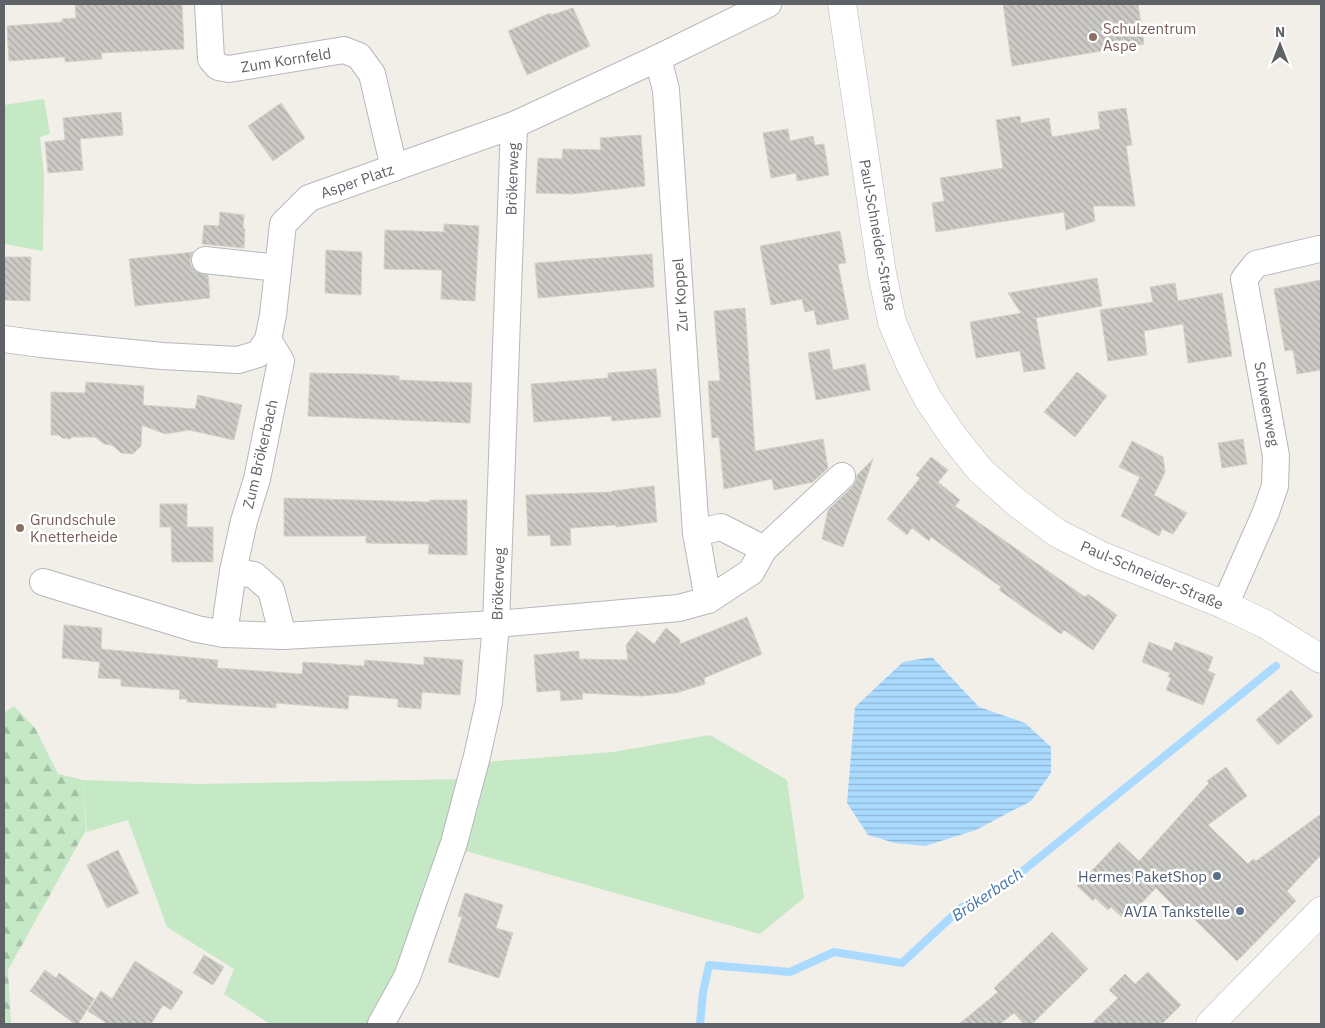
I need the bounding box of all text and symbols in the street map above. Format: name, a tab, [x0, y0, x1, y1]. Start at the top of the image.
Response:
place label: Schulzentrum Aspe	[1103, 19, 1196, 55]
north arrow	[1255, 20, 1305, 70]
text: N	[1275, 23, 1285, 41]
marker: Schulzentrum Aspe	[1087, 31, 1099, 43]
street label: Zum Kornfeld	[239, 43, 333, 77]
street label: Brökerweg	[501, 142, 523, 216]
street label: Paul-Schneider-Straße	[855, 158, 901, 312]
street label: Asper Platz	[318, 160, 396, 202]
street label: Zur Koppel	[668, 258, 692, 332]
street label: Schweerweg	[1250, 360, 1284, 448]
street label: Zum Brökerbach	[238, 398, 282, 510]
place label: Grundschule Knetterheide	[30, 510, 118, 546]
marker: Grundschule Knetterheide	[14, 522, 26, 534]
street label: Paul-Schneider-Straße	[1078, 536, 1226, 614]
street label: Brökerweg	[487, 547, 509, 621]
water label: Brökerbach	[947, 863, 1027, 925]
place label: Hermes PaketShop	[1078, 867, 1207, 886]
marker: Hermes PaketShop	[1211, 870, 1223, 882]
place label: AVIA Tankstelle	[1124, 902, 1230, 921]
marker: AVIA Tankstelle	[1234, 905, 1246, 917]

